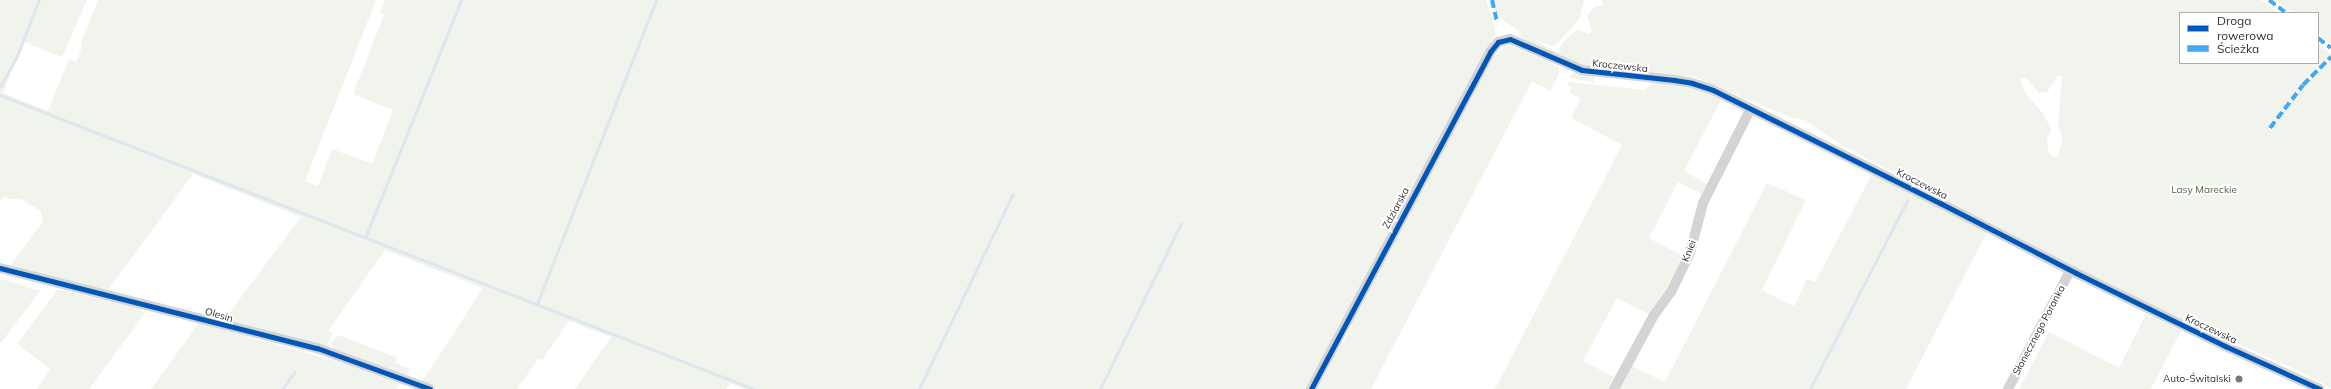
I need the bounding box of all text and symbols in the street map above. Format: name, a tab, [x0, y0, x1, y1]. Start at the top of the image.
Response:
legend	[2179, 12, 2319, 64]
text: Droga rowerowa	[2217, 13, 2273, 43]
text: Ścieżka	[2217, 41, 2259, 56]
street label: Kroczewska	[1592, 57, 1648, 75]
street label: Kroczewska	[1894, 166, 1950, 202]
park label: Lasy Mareckie	[2171, 184, 2237, 196]
street label: Zdziarska	[1380, 185, 1412, 231]
street label: Kniei	[1679, 238, 1699, 264]
street label: Słonecznego Poranka	[2010, 283, 2068, 377]
street label: Olesin	[204, 305, 234, 325]
street label: Kroczewska	[2183, 312, 2239, 346]
place label: Auto-Świtalski	[2163, 373, 2231, 385]
marker: Auto-Świtalski	[2234, 374, 2244, 384]

